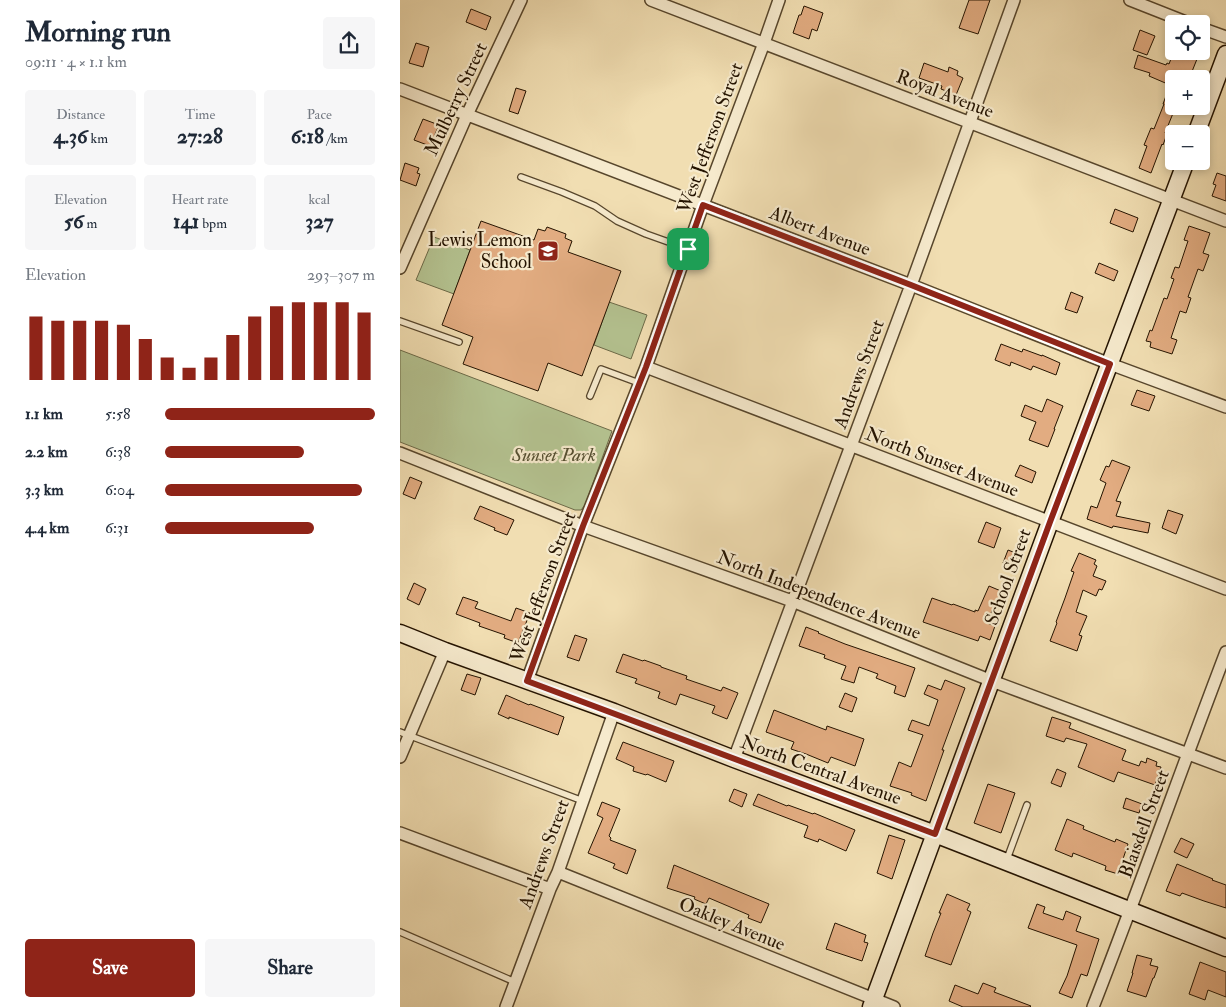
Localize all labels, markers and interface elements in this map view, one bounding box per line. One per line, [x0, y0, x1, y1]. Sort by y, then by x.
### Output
text: Morning run [25, 15, 171, 50]
map controls [1165, 15, 1210, 170]
button: locate [1165, 15, 1210, 60]
button: share [323, 17, 375, 69]
street label: Mulberry Street [419, 39, 493, 159]
text: 09:11 · 4 × 1.1 km [25, 52, 127, 72]
street label: West Jefferson Street [671, 59, 748, 218]
street label: Royal Avenue [893, 64, 997, 124]
button: + [1165, 70, 1210, 115]
text: Distance [56, 106, 105, 123]
text: Time [185, 106, 215, 123]
text: Pace [307, 106, 332, 123]
text: 4.36 [53, 123, 88, 150]
text: 27:28 [177, 123, 223, 150]
text: 6:18 [291, 123, 324, 150]
button: − [1165, 125, 1210, 170]
text: km [88, 130, 108, 147]
text: /km [324, 130, 348, 147]
text: Elevation [54, 191, 107, 208]
text: Heart rate [171, 191, 228, 208]
text: kcal [309, 191, 330, 208]
street label: Albert Avenue [765, 200, 874, 261]
text: 56 [64, 208, 84, 235]
text: 141 [173, 208, 199, 235]
text: 327 [305, 208, 333, 235]
text: m [84, 215, 97, 232]
text: bpm [199, 215, 227, 232]
place label: Lewis Lemon School [428, 228, 532, 274]
pin [667, 228, 709, 270]
icon: arrive [674, 235, 702, 263]
school or university icon: Lewis Lemon School [536, 239, 560, 263]
text: Elevation [25, 265, 86, 285]
text: 293–307 m [307, 265, 375, 285]
street label: Andrews Street [828, 316, 890, 433]
text: 1.1 km [25, 404, 63, 424]
text: 5:58 [105, 404, 131, 424]
street label: North Sunset Avenue [862, 422, 1022, 502]
text: 2.2 km [25, 442, 68, 462]
text: 6:38 [105, 442, 131, 462]
park label: Sunset Park [511, 443, 596, 467]
text: 3.3 km [25, 480, 64, 500]
text: 6:04 [105, 480, 134, 500]
street label: West Jefferson Street [504, 508, 581, 667]
text: 4.4 km [25, 518, 69, 538]
text: 6:31 [105, 518, 129, 538]
street label: School Street [979, 525, 1037, 629]
street label: North Independence Avenue [713, 545, 924, 646]
street label: North Central Avenue [737, 730, 905, 810]
street label: Blaisdell Street [1113, 767, 1175, 881]
street label: Andrews Street [513, 796, 575, 913]
street label: Oakley Avenue [675, 892, 789, 956]
button: Save [25, 939, 195, 997]
button: Share [205, 939, 375, 997]

